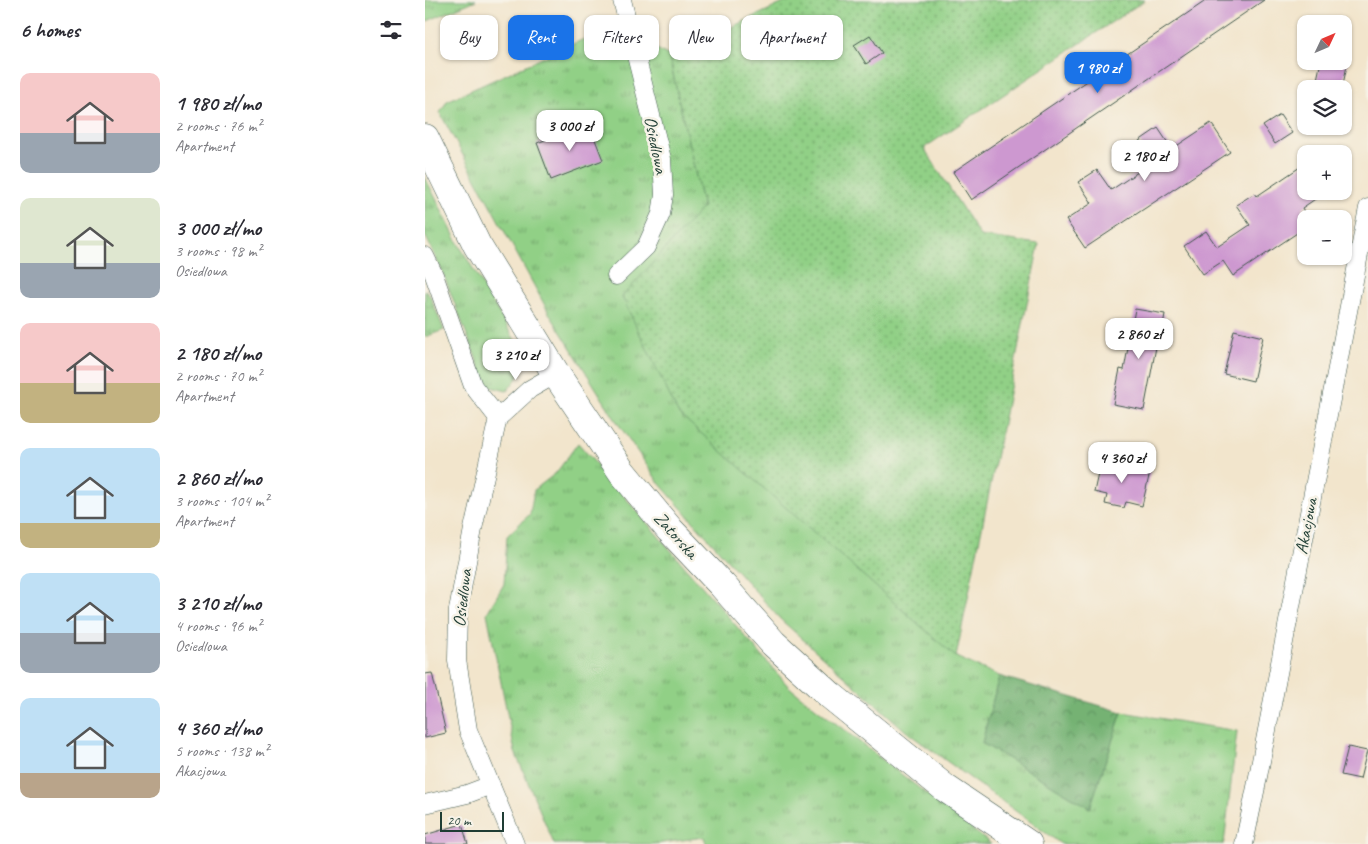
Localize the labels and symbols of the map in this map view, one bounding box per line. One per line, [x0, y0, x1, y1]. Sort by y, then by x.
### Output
north arrow [1297, 15, 1353, 70]
pin: 1 980 zł [1046, 52, 1150, 94]
pin: 3 000 zł [518, 110, 622, 152]
street label: Osiedlowa [640, 114, 673, 177]
pin: 2 180 zł [1093, 140, 1197, 182]
pin: 2 860 zł [1087, 318, 1191, 360]
pin: 3 210 zł [464, 338, 568, 381]
pin: 4 360 zł [1070, 442, 1174, 484]
street label: Akacjowa [1290, 495, 1322, 556]
street label: Zatorska [649, 507, 704, 564]
street label: Osiedlowa [448, 567, 477, 628]
scale bar [440, 809, 504, 832]

